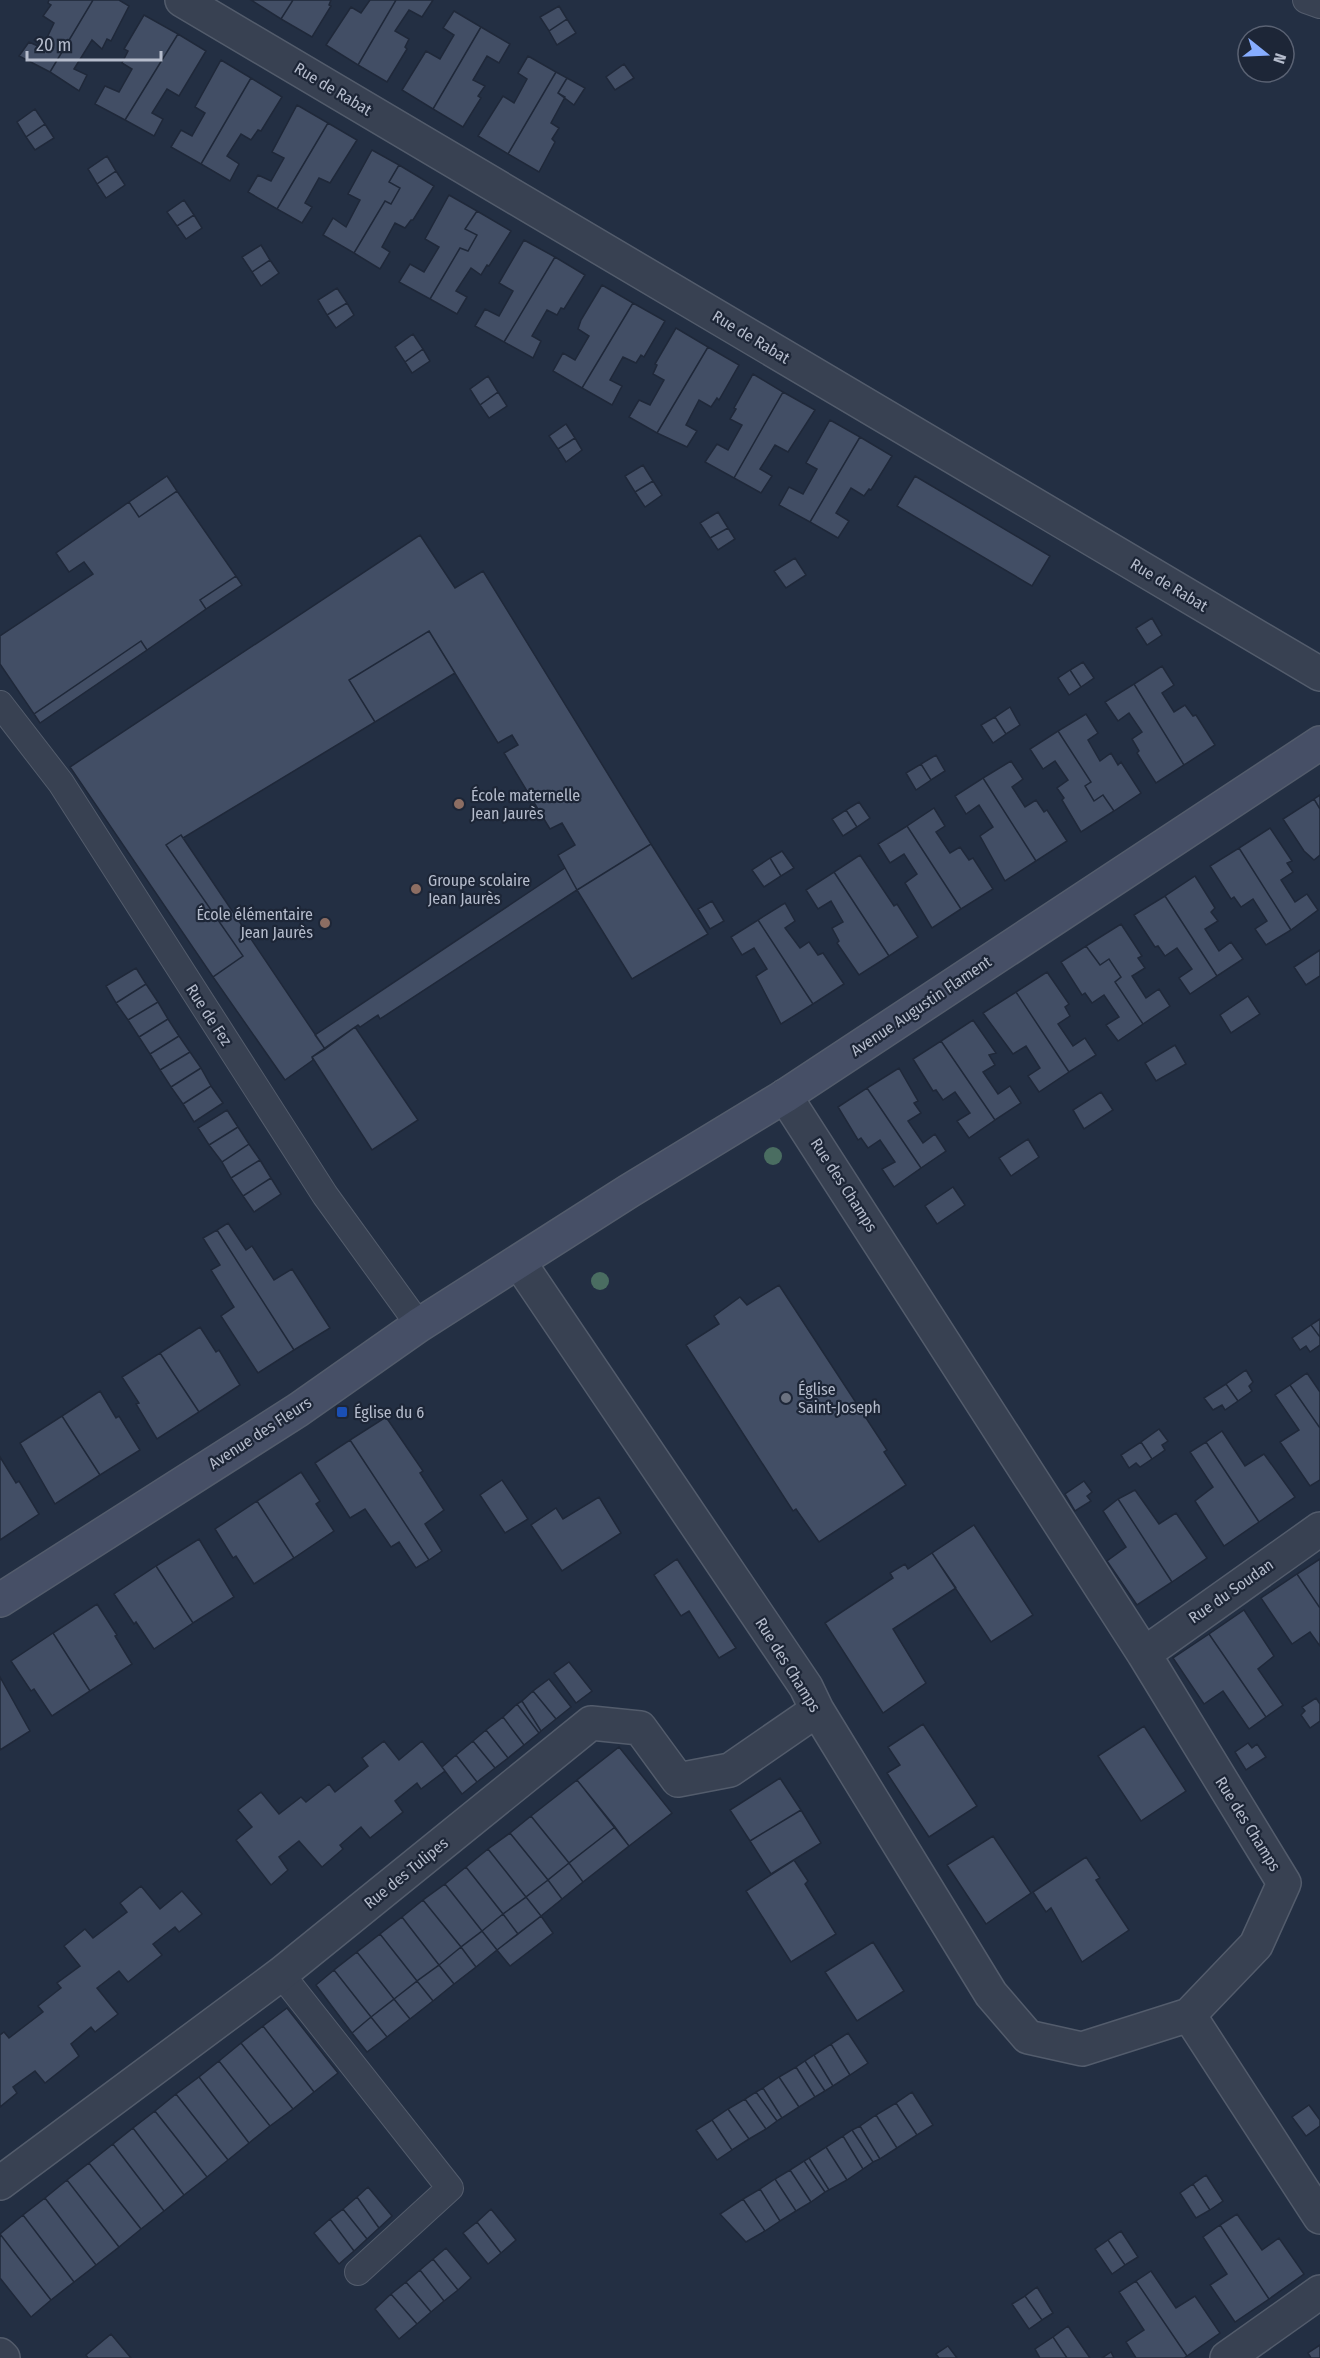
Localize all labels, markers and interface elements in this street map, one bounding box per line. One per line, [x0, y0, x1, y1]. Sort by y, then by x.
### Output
scale bar [27, 24, 160, 62]
north arrow [1236, 24, 1296, 84]
text: 20 m [36, 34, 71, 56]
text: N [1269, 51, 1290, 66]
street label: Rue de Rabat [291, 58, 376, 120]
street label: Rue de Rabat [709, 306, 794, 368]
street label: Rue de Rabat [1127, 554, 1212, 616]
place label: École maternelle Jean Jaurès [471, 786, 580, 823]
marker: École maternelle Jean Jaurès [452, 797, 466, 811]
place label: Groupe scolaire Jean Jaurès [428, 871, 530, 908]
marker: Groupe scolaire Jean Jaurès [409, 882, 423, 896]
place label: École élémentaire Jean Jaurès [196, 905, 313, 942]
marker: École élémentaire Jean Jaurès [318, 916, 332, 930]
street label: Avenue Augustin Flament [847, 951, 995, 1060]
street label: Rue de Fez [182, 981, 236, 1049]
street label: Rue des Champs [807, 1135, 881, 1235]
place label: Église Saint-Joseph [798, 1380, 881, 1417]
marker: Église Saint-Joseph [779, 1391, 793, 1405]
street label: Avenue des Fleurs [205, 1393, 315, 1473]
place label: Église du 6 [354, 1403, 424, 1422]
marker: Église du 6 [335, 1405, 349, 1419]
street label: Rue du Soudan [1185, 1555, 1277, 1627]
street label: Rue des Champs [751, 1614, 825, 1716]
street label: Rue des Champs [1211, 1773, 1285, 1875]
street label: Rue des Tulipes [360, 1833, 452, 1913]

